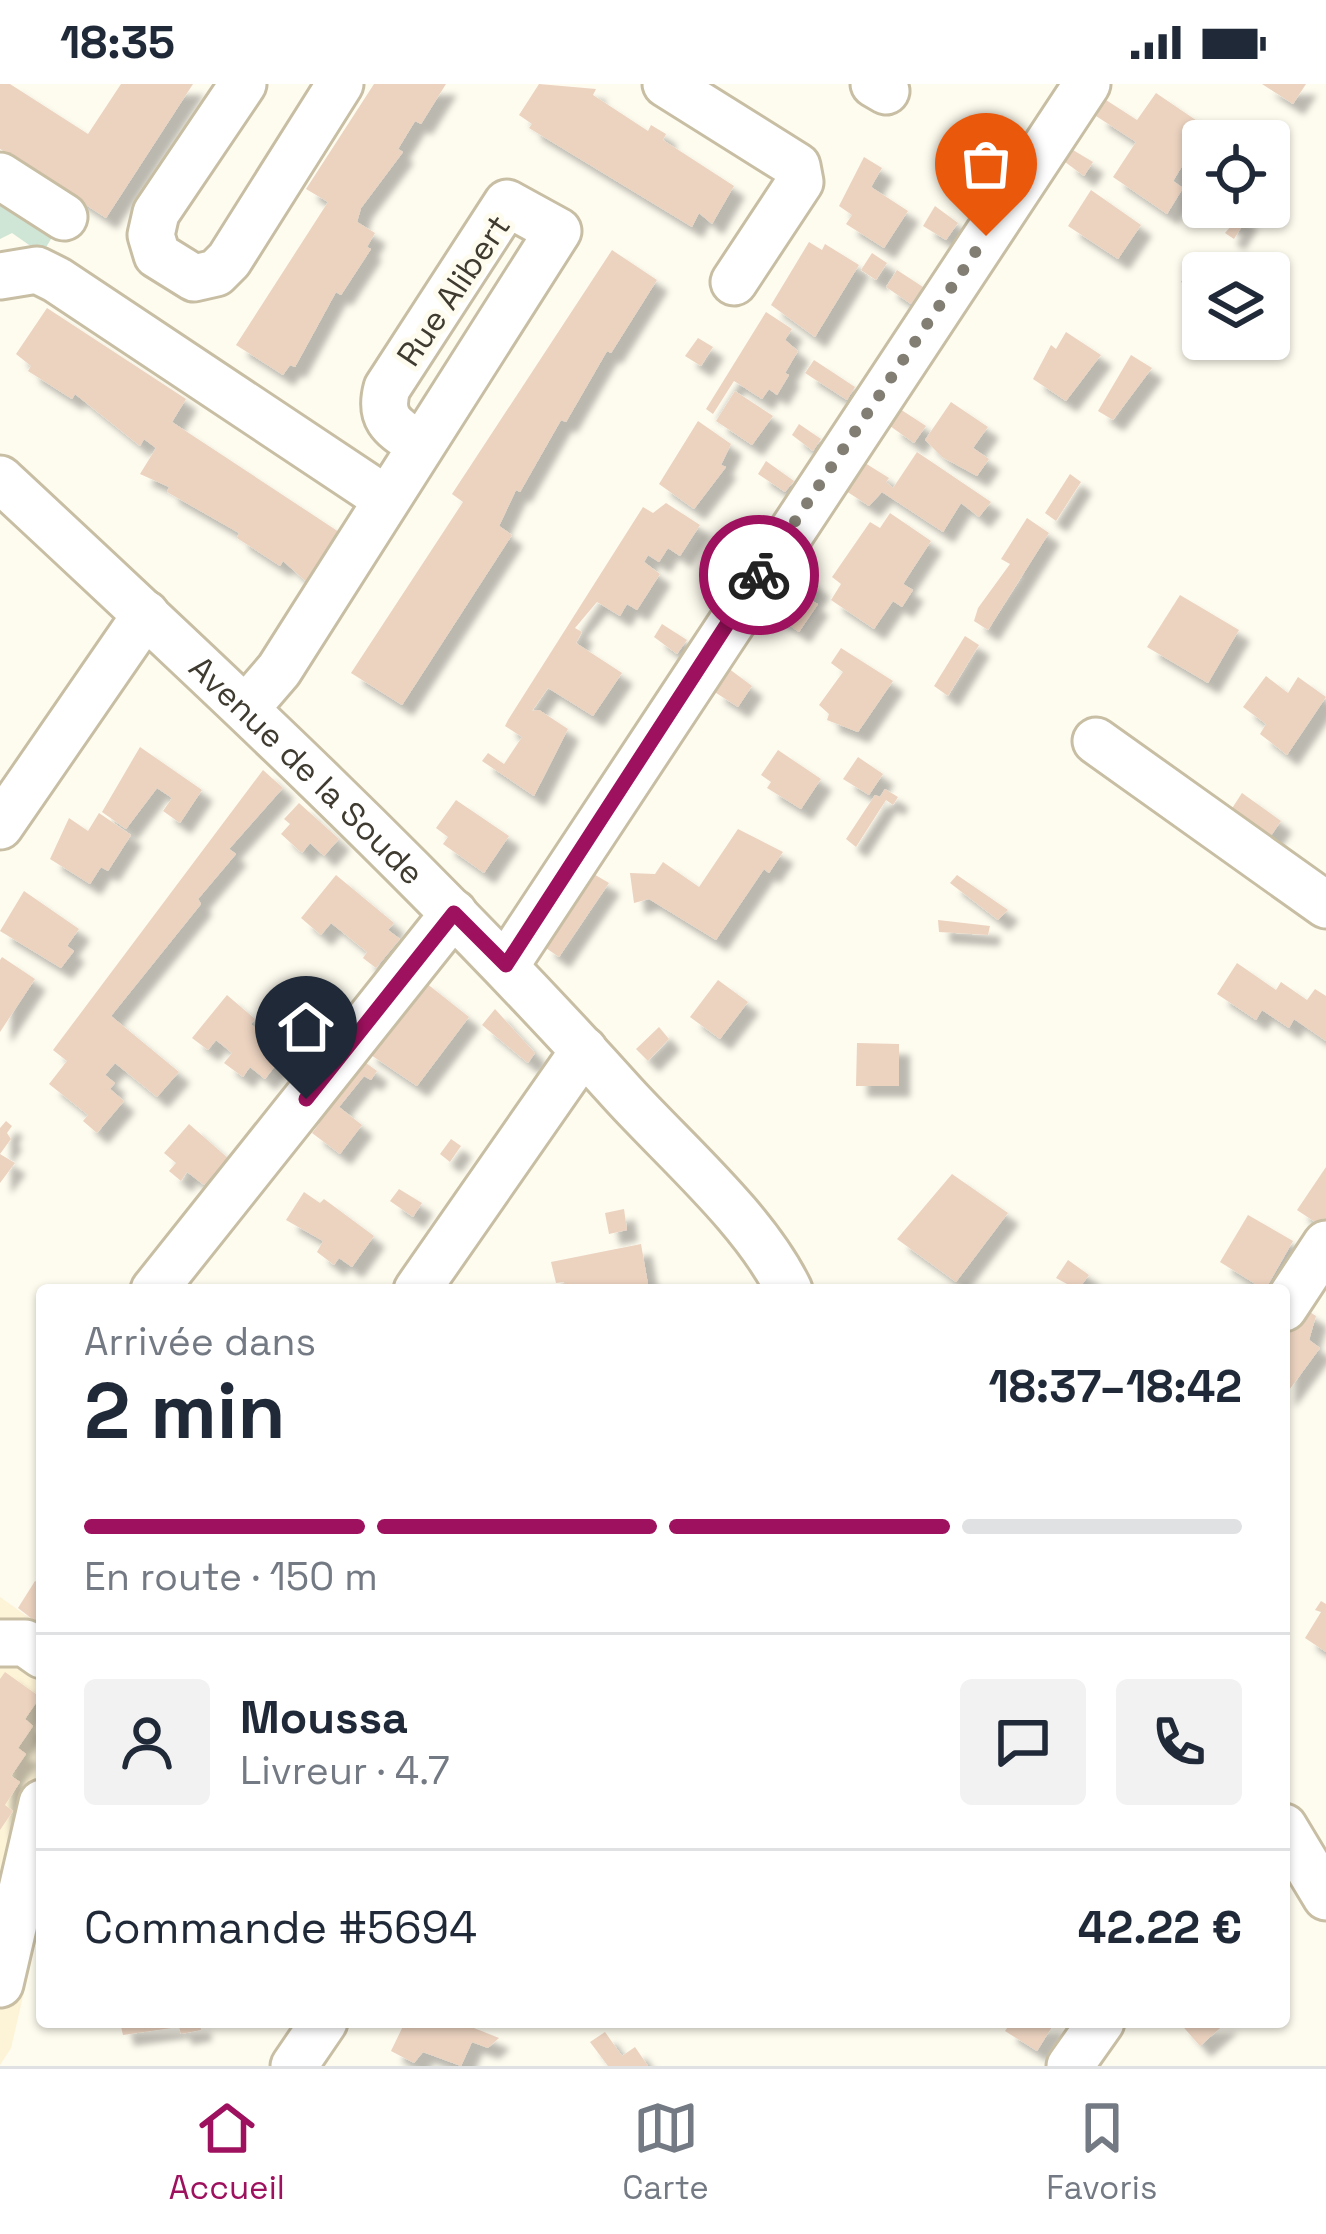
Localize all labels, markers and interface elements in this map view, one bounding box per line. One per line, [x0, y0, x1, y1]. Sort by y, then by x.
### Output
text: 18:35 [60, 14, 175, 71]
pin [935, 113, 1037, 236]
map controls [1182, 120, 1290, 360]
button: locate [1182, 120, 1290, 228]
icon: bag [953, 131, 1019, 197]
street label: Rue Alibert [388, 207, 520, 374]
button: layers [1182, 252, 1290, 360]
courier [699, 515, 819, 635]
icon: bike [726, 542, 792, 608]
street label: Avenue de la Soude [180, 647, 433, 894]
pin [255, 976, 357, 1099]
icon: home [273, 994, 339, 1060]
text: Arrivée dans [84, 1317, 316, 1366]
text: 18:37–18:42 [988, 1358, 1242, 1415]
text: 2 min [84, 1361, 286, 1461]
text: En route · 150 m [84, 1552, 378, 1601]
button: person [84, 1679, 210, 1805]
button: chat [960, 1679, 1086, 1805]
button: phone [1116, 1679, 1242, 1805]
text: Moussa [240, 1689, 408, 1746]
text: Livreur · 4.7 [240, 1746, 450, 1795]
text: Commande #5694 [84, 1899, 477, 1956]
text: 42.22 € [1078, 1899, 1242, 1956]
tab: Accueil [169, 2095, 285, 2209]
tab: Carte [622, 2095, 709, 2209]
tab: Favoris [1046, 2095, 1157, 2209]

